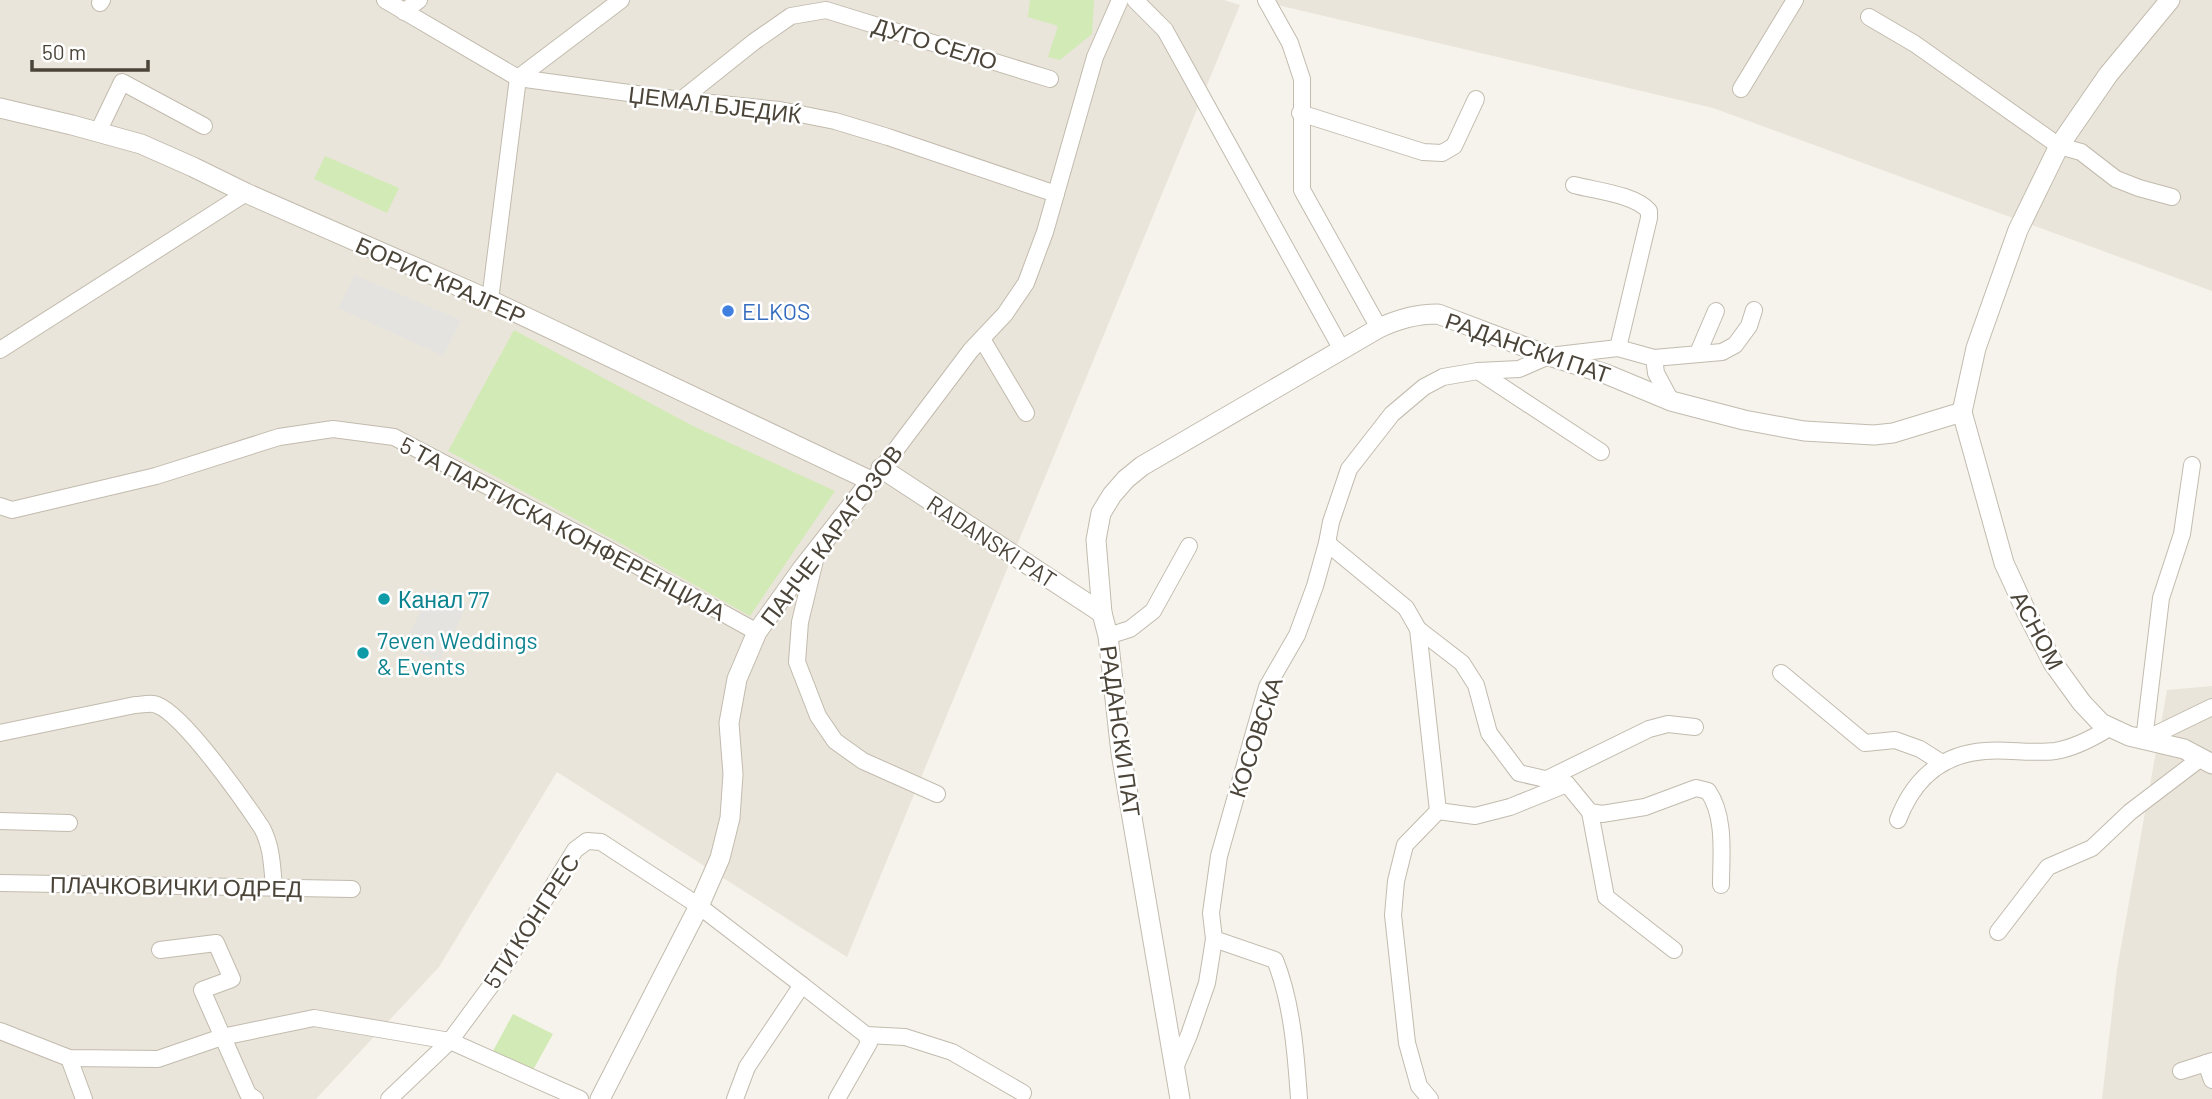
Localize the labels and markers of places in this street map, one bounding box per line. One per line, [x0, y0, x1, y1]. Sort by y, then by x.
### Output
place label: ELKOS [742, 297, 811, 325]
marker: ELKOS [720, 303, 736, 319]
place label: Канал 77 [398, 585, 490, 613]
marker: Канал 77 [376, 591, 392, 607]
place label: 7even Weddings & Events [377, 626, 538, 680]
marker: 7even Weddings & Events [355, 645, 371, 661]

